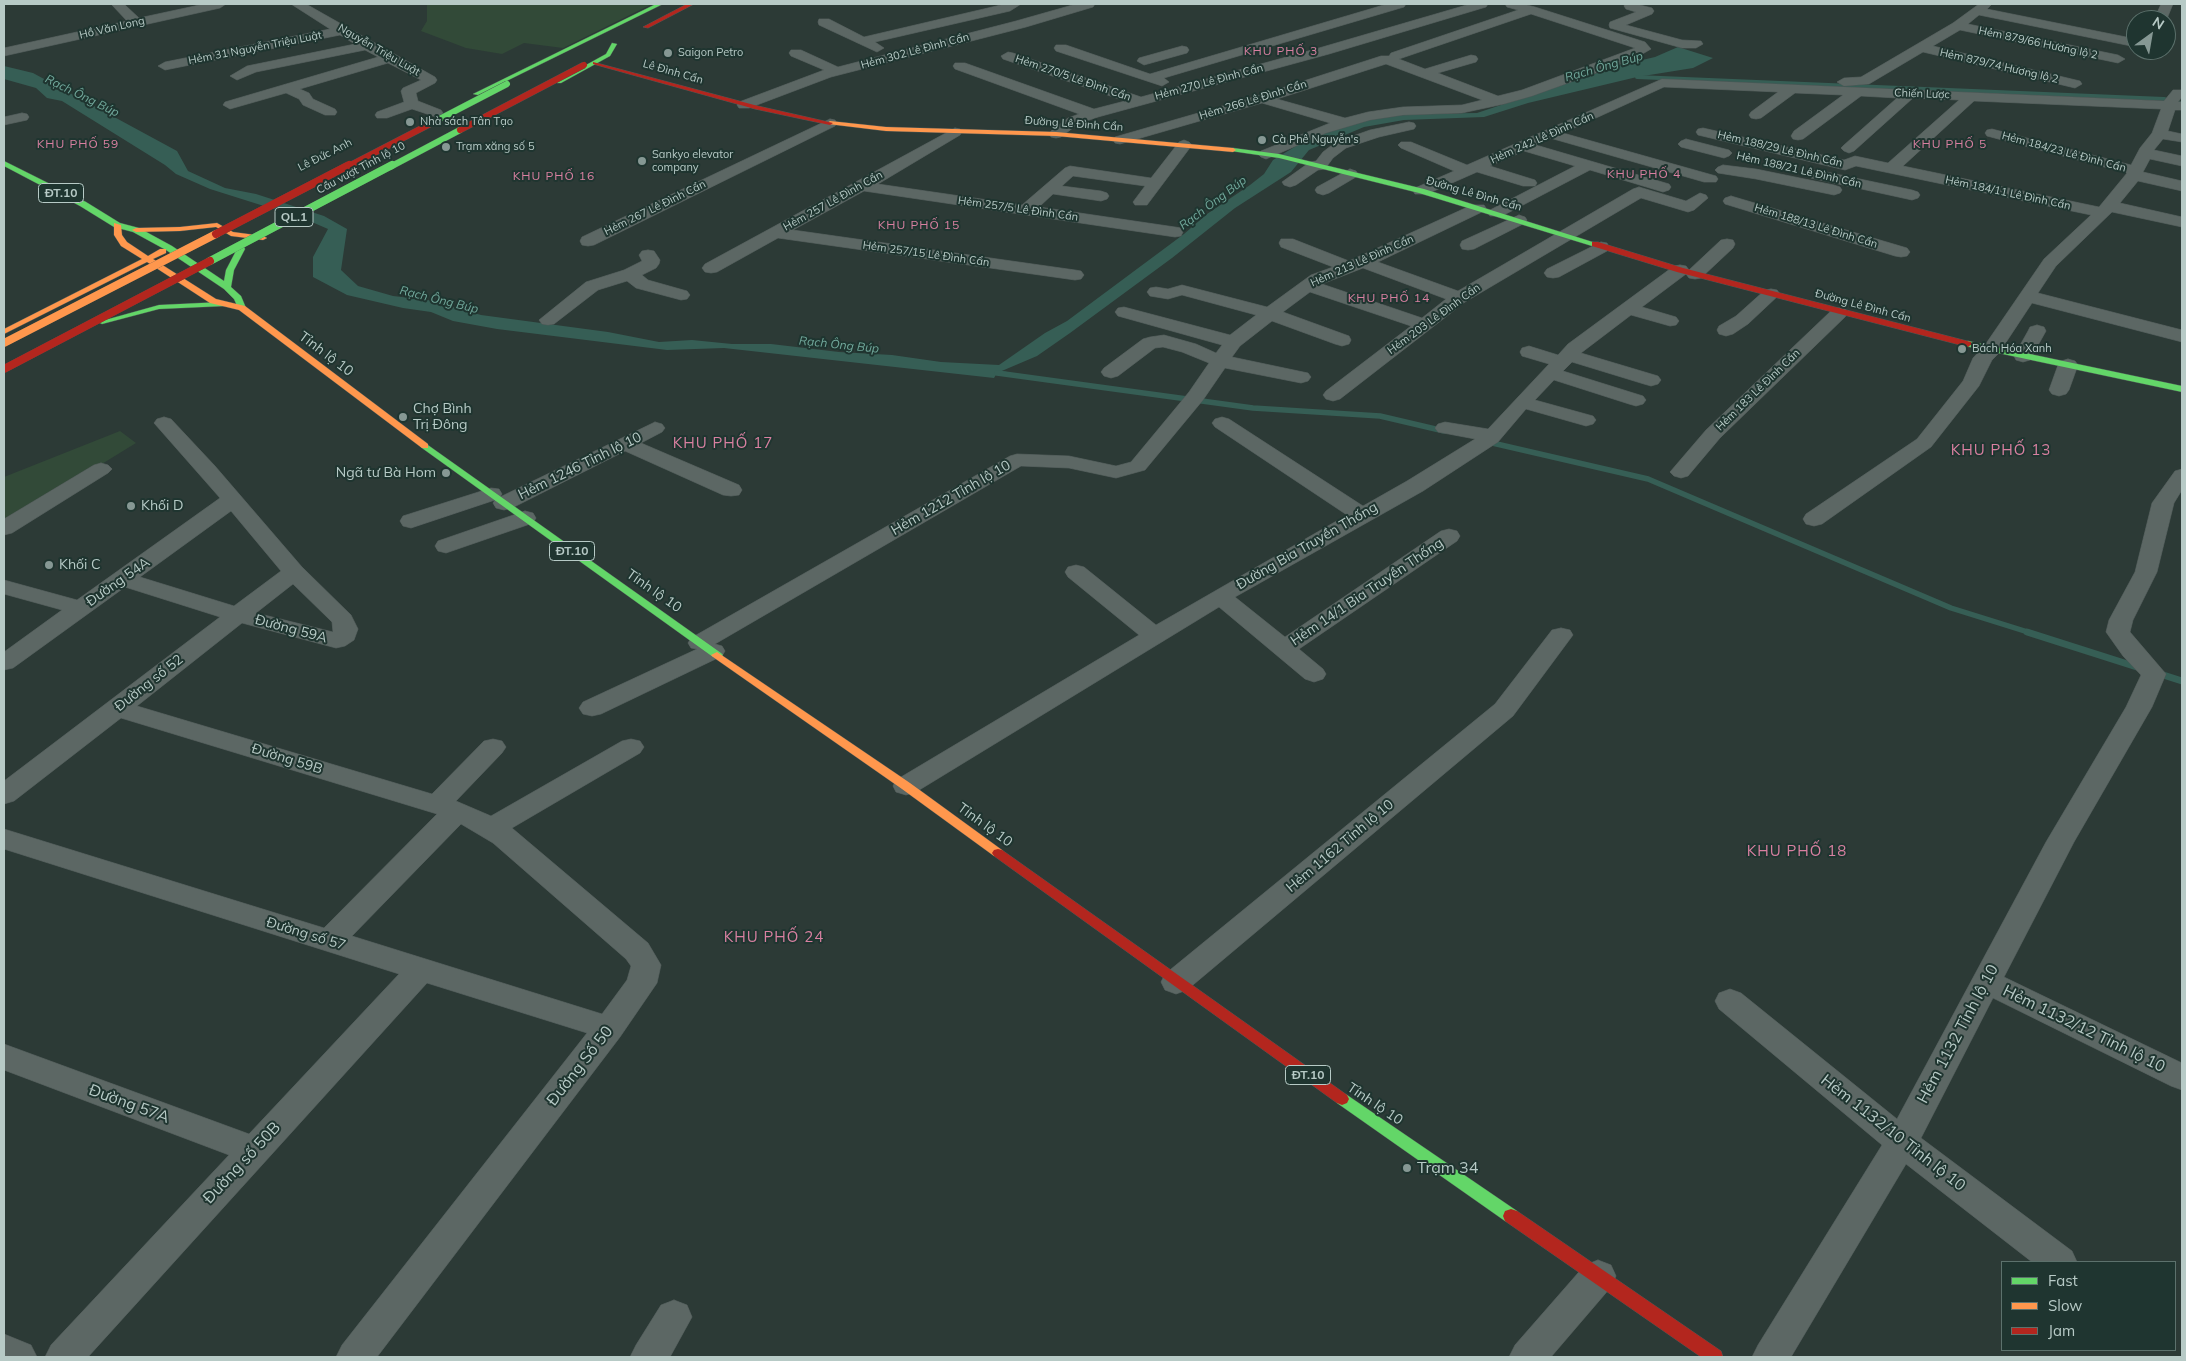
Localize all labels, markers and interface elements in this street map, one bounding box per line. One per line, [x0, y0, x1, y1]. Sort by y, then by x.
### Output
north arrow [2126, 10, 2176, 60]
text: N [2149, 13, 2168, 34]
street label: Hồ Văn Long [78, 14, 146, 42]
street label: Nguyễn Triệu Luật [336, 21, 422, 79]
street label: Hẻm 879/66 Hương lộ 2 [1977, 24, 2099, 62]
street label: Hẻm 31 Nguyễn Triệu Luật [187, 29, 323, 67]
street label: Hẻm 302 Lê Đình Cẩn [859, 30, 971, 72]
district label: KHU PHỐ 3 [1243, 44, 1319, 58]
place label: Saigon Petro [678, 46, 743, 60]
street label: Hẻm 879/74 Hương lộ 2 [1938, 46, 2060, 86]
marker: Saigon Petro [662, 47, 674, 59]
water label: Rạch Ông Búp [1563, 49, 1645, 85]
street label: Hẻm 270/5 Lê Đình Cẩn [1013, 52, 1133, 104]
street label: Lê Đình Cẩn [641, 57, 705, 87]
street label: Hẻm 270 Lê Đình Cẩn [1153, 61, 1265, 103]
water label: Rạch Ông Búp [43, 72, 121, 120]
street label: Hẻm 266 Lê Đình Cẩn [1198, 77, 1308, 123]
street label: Chiến Lược [1894, 86, 1950, 102]
street label: Hẻm 242 Lê Đình Cẩn [1488, 109, 1596, 167]
street label: Đường Lê Đình Cẩn [1024, 114, 1124, 134]
place label: Nhà sách Tân Tạo [420, 115, 513, 129]
marker: Nhà sách Tân Tạo [404, 116, 416, 128]
street label: Hẻm 188/29 Lê Đình Cẩn [1716, 128, 1844, 170]
street label: Hẻm 184/23 Lê Đình Cẩn [2001, 129, 2127, 175]
place label: Cà Phê Nguyễn's [1272, 133, 1359, 147]
marker: Cà Phê Nguyễn's [1256, 134, 1268, 146]
street label: Lê Đức Anh [296, 136, 354, 174]
district label: KHU PHỐ 59 [36, 137, 120, 151]
district label: KHU PHỐ 5 [1912, 137, 1988, 151]
street label: Cầu vượt Tỉnh lộ 10 [314, 139, 408, 197]
place label: Trạm xăng số 5 [456, 140, 535, 154]
marker: Trạm xăng số 5 [440, 141, 452, 153]
place label: Sankyo elevator company [652, 148, 733, 174]
street label: Hẻm 188/21 Lê Đình Cẩn [1735, 149, 1863, 191]
marker: Sankyo elevator company [636, 155, 648, 167]
district label: KHU PHỐ 4 [1606, 167, 1682, 181]
street label: Hẻm 257 Lê Đình Cẩn [781, 168, 885, 234]
district label: KHU PHỐ 16 [512, 169, 596, 183]
water label: Rạch Ông Búp [1176, 173, 1250, 233]
street label: Hẻm 184/11 Lê Đình Cẩn [1944, 173, 2072, 213]
street label: Đường Lê Đình Cẩn [1425, 174, 1523, 214]
street label: Hẻm 267 Lê Đình Cẩn [602, 178, 708, 238]
road number: ĐT.10 [38, 184, 84, 202]
street label: Hẻm 257/5 Lê Đình Cẩn [957, 194, 1079, 224]
street label: Hẻm 188/13 Lê Đình Cẩn [1753, 201, 1879, 251]
road number: QL.1 [275, 208, 313, 226]
district label: KHU PHỐ 15 [877, 218, 961, 232]
street label: Hẻm 213 Lê Đình Cẩn [1308, 232, 1416, 290]
street label: Hẻm 257/15 Lê Đình Cẩn [862, 239, 990, 269]
street label: Hẻm 203 Lê Đình Cẩn [1385, 281, 1483, 357]
water label: Rạch Ông Búp [398, 283, 480, 317]
street label: Đường Lê Đình Cẩn [1814, 287, 1912, 325]
district label: KHU PHỐ 14 [1347, 291, 1431, 305]
street label: Tỉnh lộ 10 [296, 328, 356, 380]
water label: Rạch Ông Búp [798, 334, 880, 356]
place label: Bách Hóa Xanh [1972, 342, 2052, 356]
marker: Bách Hóa Xanh [1956, 343, 1968, 355]
street label: Hẻm 183 Lê Đình Cẩn [1713, 346, 1803, 434]
place label: Chợ Bình Trị Đông [413, 401, 472, 434]
marker: Chợ Bình Trị Đông [397, 411, 409, 423]
street label: Hẻm 1246 Tỉnh lộ 10 [516, 429, 644, 503]
district label: KHU PHỐ 17 [671, 434, 775, 452]
district label: KHU PHỐ 13 [1949, 441, 2053, 459]
street label: Hẻm 1212 Tỉnh lộ 10 [888, 457, 1014, 539]
place label: Ngã tư Bà Hom [336, 465, 436, 481]
marker: Ngã tư Bà Hom [440, 467, 452, 479]
place label: Khối D [141, 498, 184, 514]
street label: Đường Bia Truyền Thống [1233, 499, 1381, 593]
marker: Khối D [125, 500, 137, 512]
street label: Hẻm 14/1 Bia Truyền Thống [1287, 535, 1447, 649]
road number: ĐT.10 [550, 542, 594, 560]
street label: Đường 54A [83, 554, 153, 610]
place label: Khối C [59, 557, 101, 573]
marker: Khối C [43, 559, 55, 571]
street label: Tỉnh lộ 10 [623, 566, 685, 616]
street label: Đường 59A [253, 611, 329, 647]
street label: Đường số 52 [111, 651, 187, 715]
street label: Đường 59B [250, 740, 324, 778]
street label: Hẻm 1162 Tỉnh lộ 10 [1283, 796, 1397, 896]
street label: Tỉnh lộ 10 [954, 800, 1016, 850]
district label: KHU PHỐ 18 [1745, 842, 1849, 860]
street label: Đường số 57 [264, 914, 348, 954]
district label: KHU PHỐ 24 [722, 928, 826, 946]
street label: Hẻm 1132 Tỉnh lộ 10 [1913, 961, 2003, 1107]
street label: Hẻm 1132/12 Tỉnh lộ 10 [2000, 981, 2168, 1077]
street label: Đường Số 50 [543, 1022, 617, 1110]
road number: ĐT.10 [1286, 1066, 1330, 1084]
street label: Hẻm 1132/10 Tỉnh lộ 10 [1817, 1071, 1969, 1195]
street label: Tỉnh lộ 10 [1344, 1079, 1406, 1129]
street label: Đường 57A [86, 1081, 172, 1127]
street label: Đường số 50B [199, 1118, 285, 1208]
place label: Trạm 34 [1417, 1158, 1478, 1178]
marker: Trạm 34 [1401, 1162, 1413, 1174]
legend [2001, 1261, 2176, 1351]
text: Fast [2048, 1271, 2078, 1290]
text: Slow [2048, 1296, 2082, 1315]
text: Jam [2048, 1321, 2075, 1340]

